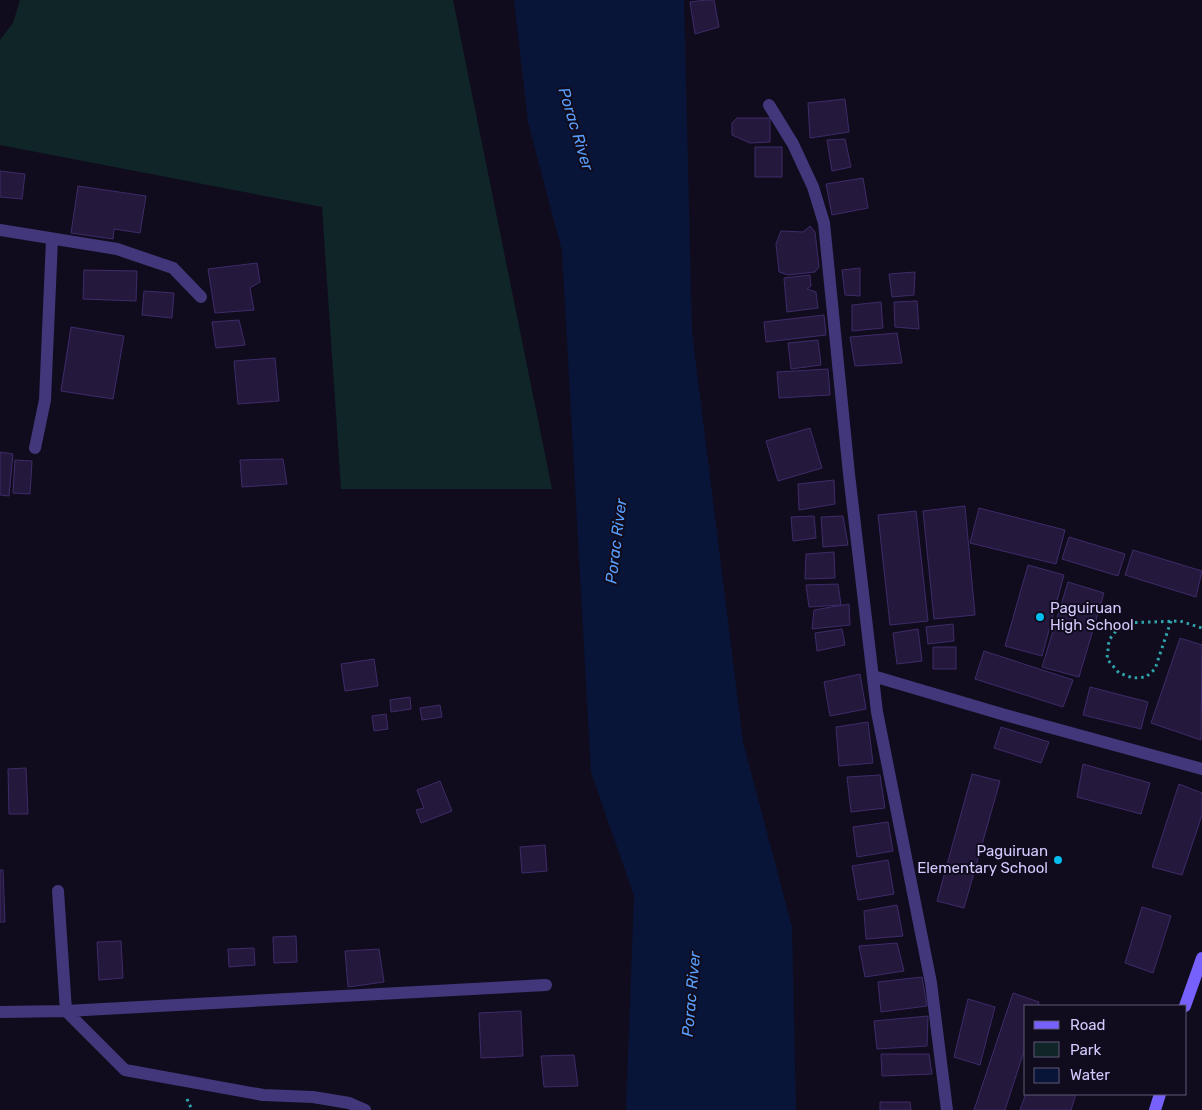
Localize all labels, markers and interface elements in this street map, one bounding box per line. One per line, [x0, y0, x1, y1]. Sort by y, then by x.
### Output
water label: Porac River [554, 85, 598, 174]
water label: Porac River [601, 496, 631, 585]
place label: Paguiruan High School [1050, 599, 1134, 634]
marker: Paguiruan High School [1034, 611, 1046, 623]
place label: Paguiruan Elementary School [917, 842, 1048, 877]
marker: Paguiruan Elementary School [1052, 854, 1064, 866]
water label: Porac River [678, 950, 704, 1038]
legend [1024, 1005, 1187, 1095]
text: Road [1070, 1016, 1106, 1034]
text: Park [1070, 1041, 1101, 1059]
text: Water [1070, 1066, 1110, 1084]

